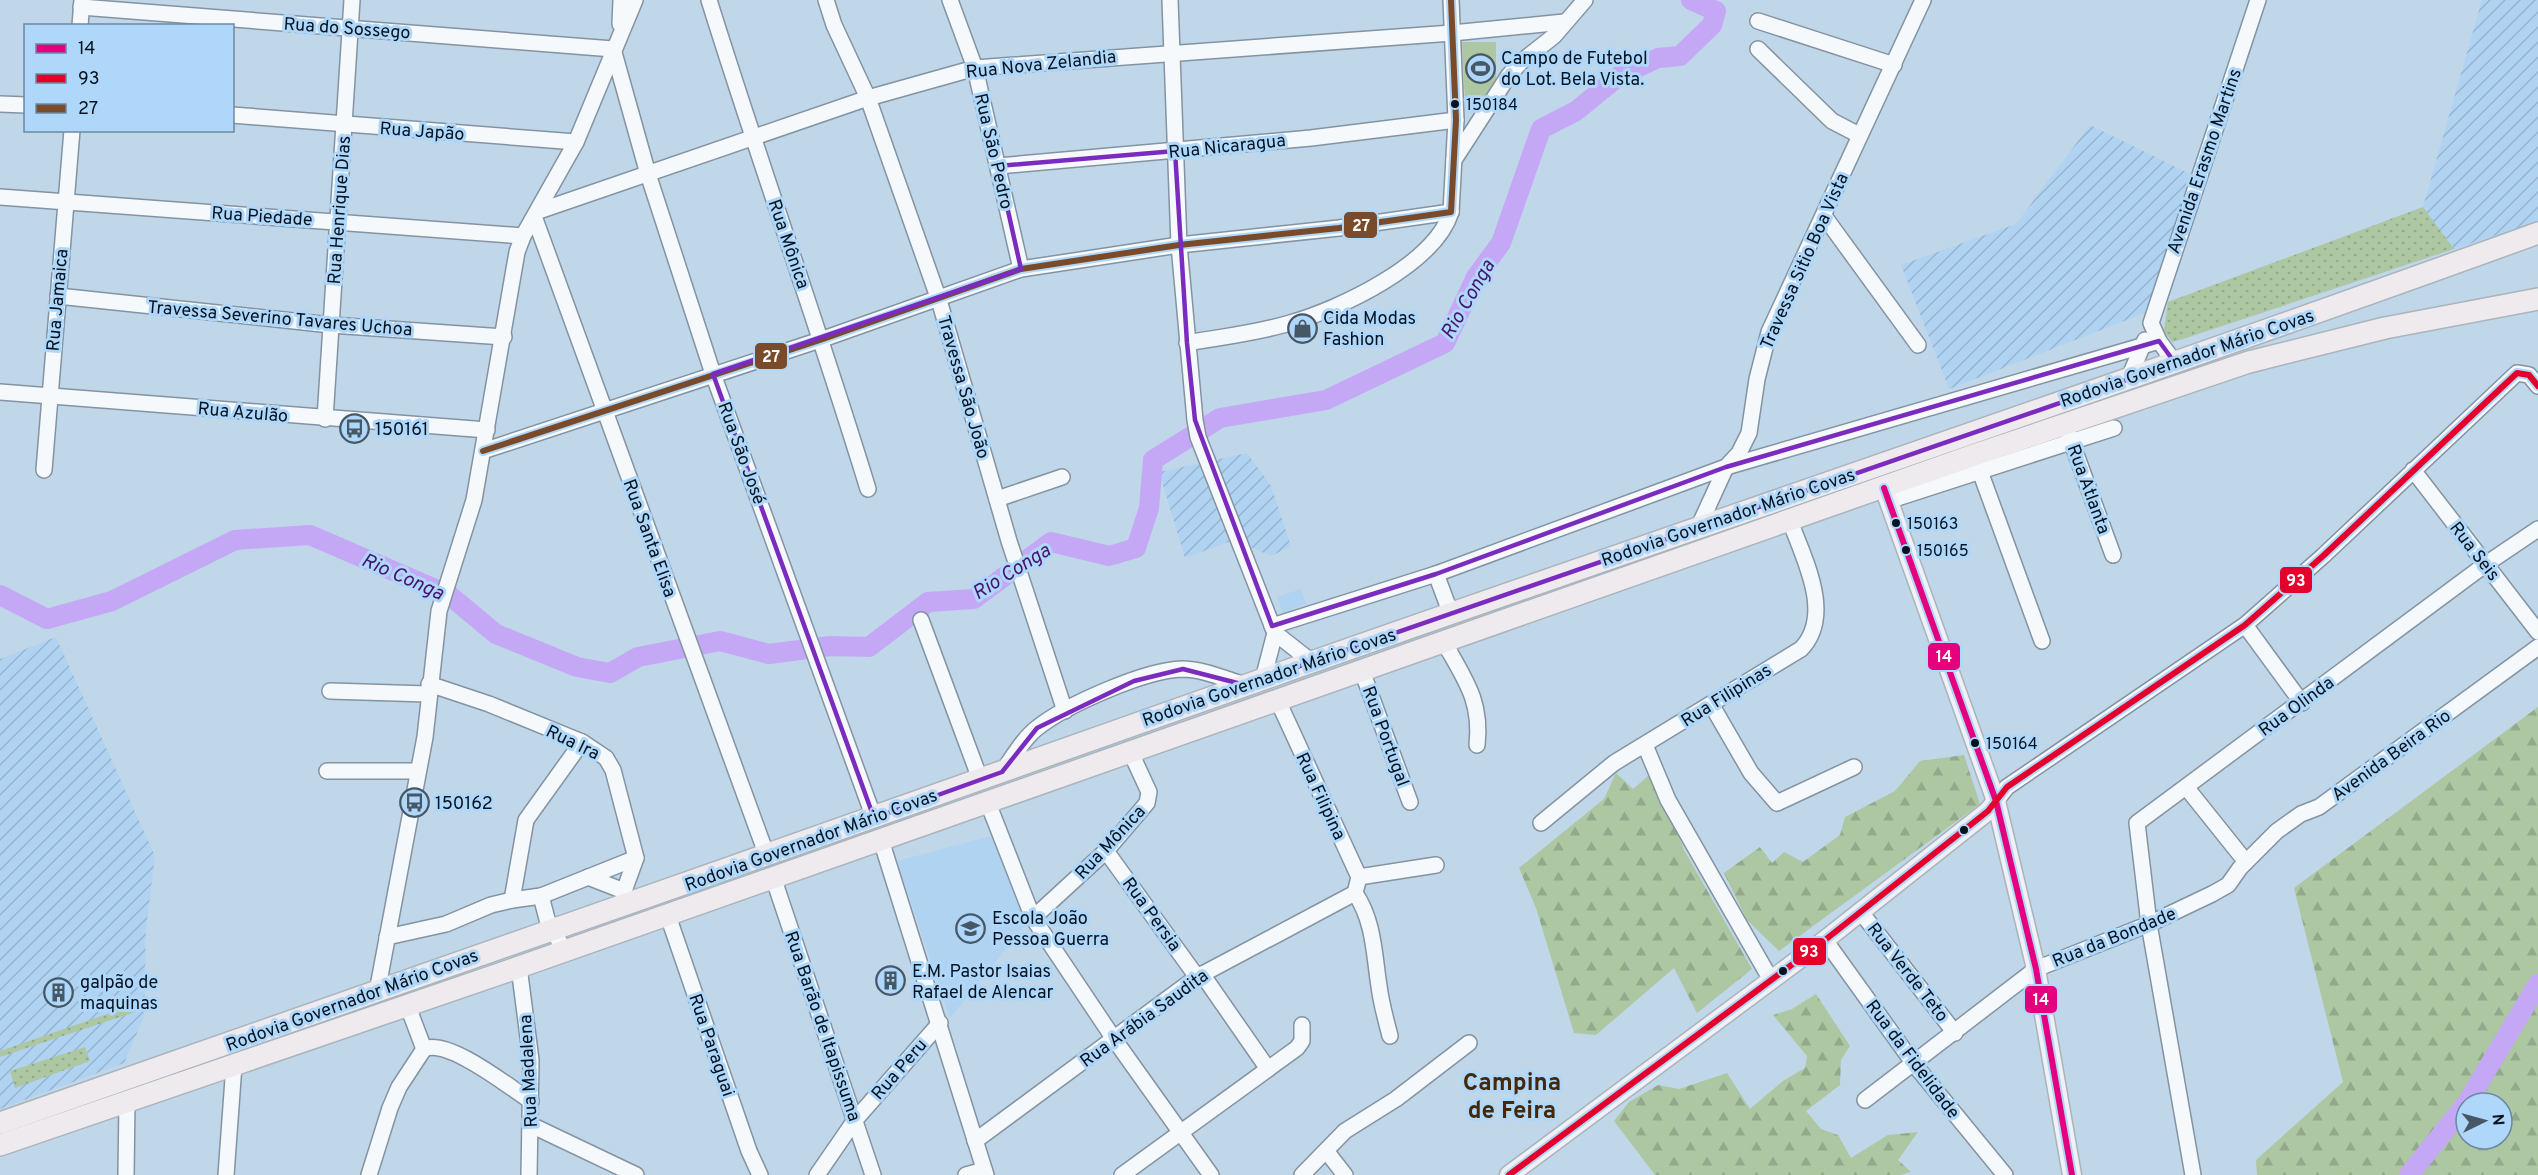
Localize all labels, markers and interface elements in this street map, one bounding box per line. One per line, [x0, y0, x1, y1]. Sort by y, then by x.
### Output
street label: Rua do Sossego [283, 14, 411, 45]
legend [24, 24, 234, 132]
text: 14 [78, 38, 96, 61]
street label: Rua Nova Zelandia [965, 46, 1117, 85]
place label: Campo de Futebol do Lot. Bela Vista. [1501, 48, 1648, 92]
sports icon: Campo de Futebol do Lot. Bela Vista. [1464, 52, 1496, 84]
street label: Avenida Erasmo Martins [2163, 66, 2248, 257]
text: 93 [78, 68, 100, 91]
street label: Rua São Pedro [968, 91, 1017, 212]
place label: 150184 [1466, 96, 1518, 116]
text: 27 [78, 98, 98, 121]
marker: 150184 [1449, 98, 1461, 110]
street label: Rua Japão [379, 118, 465, 147]
street label: Rua Nicaragua [1167, 130, 1287, 165]
street label: Rua Henrique Dias [324, 135, 357, 285]
street label: Travessa Sitio Boa Vista [1756, 170, 1855, 353]
street label: Rua Mônica [762, 197, 814, 292]
street label: Rua Piedade [211, 202, 313, 232]
line badge: 27 [1343, 211, 1378, 239]
text: 27 [1352, 217, 1370, 237]
street label: Rua Jamaica [43, 248, 74, 352]
water label: Rio Conga [1436, 255, 1502, 344]
street label: Travessa Severino Tavares Uchoa [146, 296, 413, 343]
street label: Rodovia Governador Mário Covas [2057, 305, 2317, 414]
place label: Cida Modas Fashion [1323, 308, 1416, 352]
shop icon: Cida Modas Fashion [1286, 312, 1318, 344]
street label: Travessa São João [931, 313, 994, 462]
line badge: 27 [754, 342, 788, 370]
text: 27 [762, 348, 780, 368]
street label: Rua Azulão [197, 398, 289, 429]
street label: Rua São José [711, 399, 770, 508]
bus stop icon: 150161 [338, 413, 370, 445]
place label: 150161 [375, 419, 429, 442]
street label: Rua Atlanta [2061, 442, 2114, 537]
street label: Rodovia Governador Mário Covas [1598, 464, 1858, 573]
street label: Rua Santa Elisa [617, 476, 681, 601]
place label: 150163 [1907, 515, 1958, 535]
marker: 150163 [1890, 517, 1902, 529]
street label: Rua Seis [2444, 518, 2504, 586]
water label: Rio Conga [968, 538, 1057, 607]
place label: 150165 [1917, 542, 1969, 562]
marker: 150165 [1900, 544, 1912, 556]
water label: Rio Conga [357, 548, 448, 608]
line badge: 93 [2279, 566, 2313, 594]
text: 93 [2286, 572, 2306, 592]
street label: Rodovia Governador Mário Covas [1139, 624, 1399, 733]
line badge: 14 [1927, 642, 1961, 671]
text: 14 [1936, 648, 1952, 668]
street label: Rua Filipinas [1677, 659, 1776, 733]
street label: Rua Olinda [2254, 672, 2339, 742]
street label: Rua Portugal [1356, 683, 1413, 790]
street label: Avenida Beira Rio [2328, 705, 2456, 807]
street label: Rua Ira [542, 721, 603, 766]
place label: 150164 [1986, 735, 2038, 755]
marker: 150164 [1969, 737, 1981, 749]
street label: Rua Filipina [1289, 749, 1350, 844]
street label: Rodovia Governador Mário Covas [682, 785, 941, 898]
bus stop icon: 150162 [398, 787, 430, 819]
place label: 150162 [435, 793, 493, 816]
street label: Rua Mônica [1071, 801, 1151, 885]
unlabelled marker [1958, 824, 1970, 836]
street label: Rua Persia [1116, 873, 1185, 957]
street label: Rua da Bondade [2049, 903, 2180, 974]
place label: Escola João Pessoa Guerra [992, 908, 1109, 952]
school or university icon: Escola João Pessoa Guerra [955, 912, 987, 944]
street label: Rua Verde Teto [1861, 919, 1953, 1027]
street label: Rua Barão de Itapissuma [778, 928, 865, 1125]
line badge: 93 [1792, 937, 1827, 966]
text: 93 [1799, 943, 1819, 963]
street label: Rodovia Governador Mário Covas [223, 945, 482, 1058]
place label: E.M. Pastor Isaias Rafael de Alencar [912, 961, 1054, 1005]
building icon: E.M. Pastor Isaias Rafael de Alencar [875, 965, 907, 997]
street label: Rua Arábia Saudita [1076, 965, 1214, 1074]
unlabelled marker [1777, 965, 1789, 977]
place label: galpão de maquinas [80, 972, 158, 1016]
building icon: galpão de maquinas [43, 976, 75, 1008]
line badge: 14 [2024, 985, 2058, 1014]
street label: Rua Paraguai [682, 991, 739, 1100]
text: 14 [2033, 991, 2049, 1011]
street label: Rua da Fidelidade [1860, 996, 1964, 1124]
street label: Rua Madalena [515, 1014, 544, 1128]
street label: Rua Peru [867, 1035, 933, 1105]
district label: Campina de Feira [1463, 1069, 1561, 1127]
north arrow [2454, 1091, 2514, 1151]
text: N [2486, 1113, 2507, 1126]

